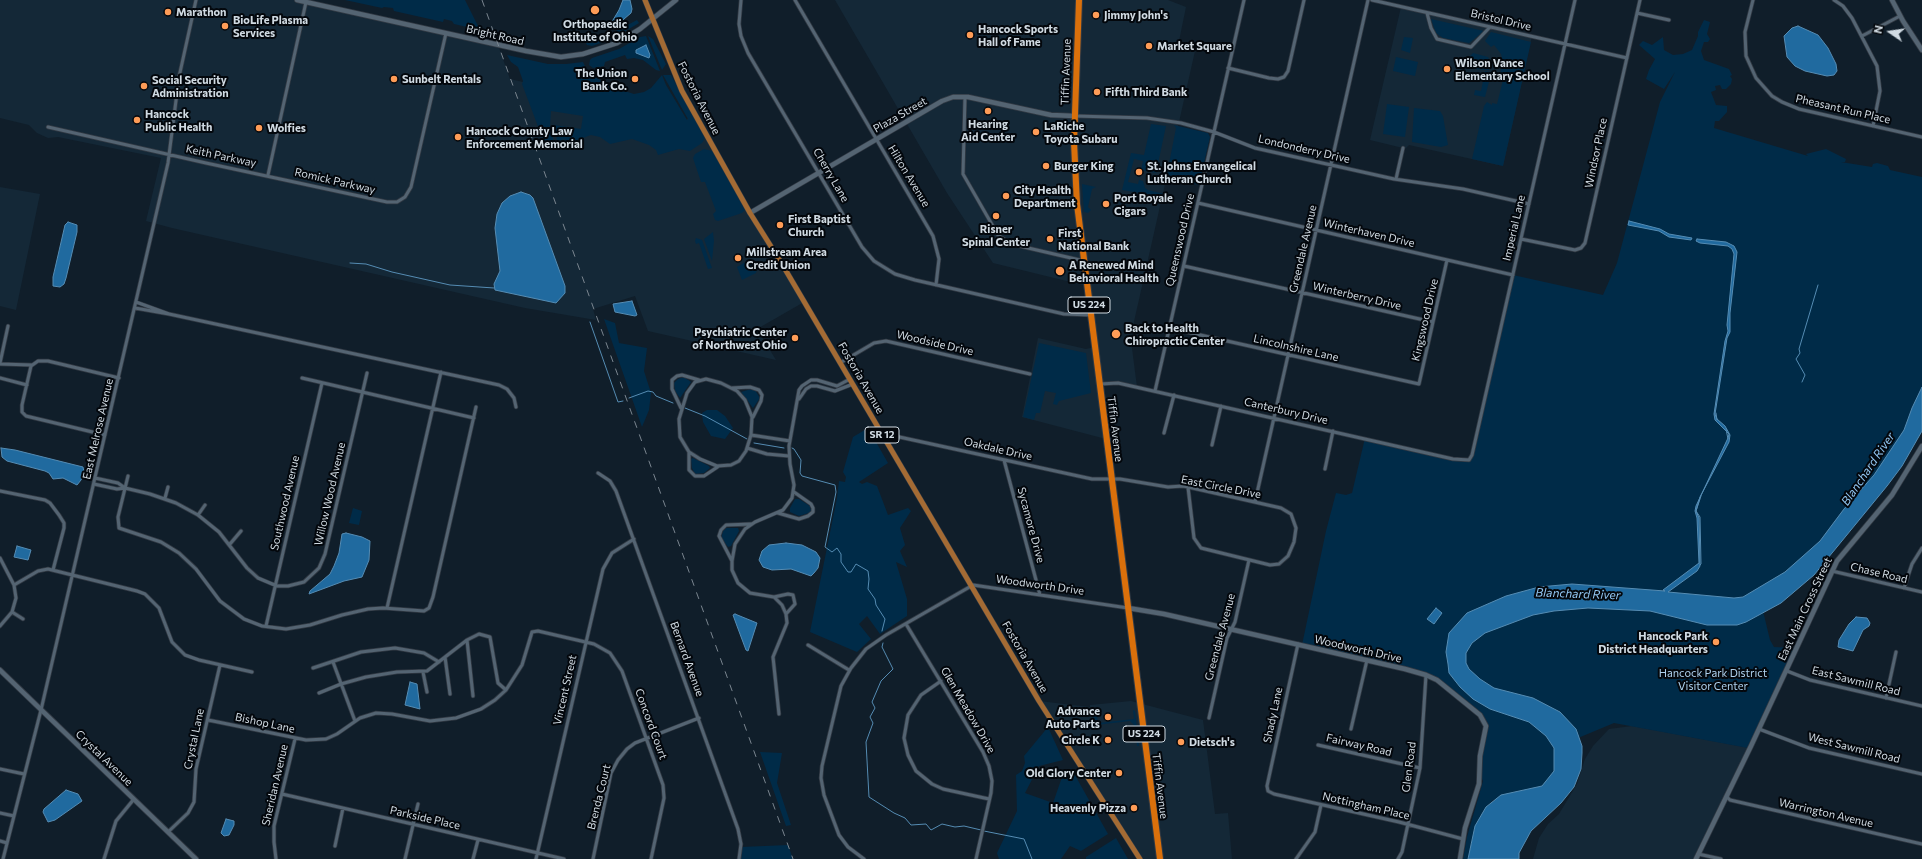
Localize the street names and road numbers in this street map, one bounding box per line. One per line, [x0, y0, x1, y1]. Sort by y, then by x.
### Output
street label: Bristol Drive [1469, 7, 1533, 33]
street label: Bright Road [465, 22, 525, 48]
street label: Tiffin Avenue [1058, 39, 1074, 105]
street label: Fostoria Avenue [675, 59, 723, 137]
street label: Pheasant Run Place [1794, 92, 1892, 126]
street label: Plaza Street [871, 94, 929, 136]
street label: Windsor Place [1582, 117, 1610, 189]
street label: Londonderry Drive [1257, 132, 1351, 166]
street label: Keith Parkway [185, 142, 257, 170]
street label: Hilton Avenue [885, 143, 933, 209]
street label: Cherry Lane [810, 146, 852, 204]
street label: Romick Parkway [293, 165, 377, 197]
street label: Queenswood Drive [1163, 192, 1197, 288]
street label: Imperial Lane [1500, 194, 1528, 262]
street label: Greendale Avenue [1286, 204, 1320, 294]
street label: Winterhaven Drive [1322, 216, 1416, 250]
street label: Kingswood Drive [1409, 278, 1441, 362]
street label: Winterberry Drive [1311, 279, 1403, 313]
road number: US 224 [1068, 297, 1110, 313]
street label: Woodside Drive [895, 328, 975, 358]
street label: Lincolnshire Lane [1252, 332, 1340, 364]
street label: Fostoria Avenue [835, 340, 887, 416]
street label: East Melrose Avenue [80, 377, 116, 481]
street label: Tiffin Avenue [1104, 395, 1126, 463]
street label: Canterbury Drive [1243, 395, 1329, 427]
road number: SR 12 [865, 427, 899, 443]
street label: Oakdale Drive [962, 435, 1034, 463]
street label: Willow Wood Avenue [312, 441, 348, 547]
street label: Southwood Avenue [268, 454, 302, 552]
street label: East Circle Drive [1180, 473, 1262, 501]
street label: Sycamore Drive [1015, 486, 1047, 564]
street label: East Main Cross Street [1775, 555, 1835, 663]
street label: Chase Road [1849, 560, 1909, 586]
street label: Woodworth Drive [995, 572, 1085, 598]
street label: Greendale Avenue [1202, 592, 1238, 682]
street label: Fostoria Avenue [999, 619, 1051, 695]
street label: Bernard Avenue [667, 620, 707, 698]
street label: Woodworth Drive [1313, 633, 1403, 665]
street label: Vincent Street [550, 653, 580, 727]
street label: East Sawmill Road [1810, 664, 1902, 698]
street label: Glen Meadow Drive [938, 665, 998, 755]
street label: Shady Lane [1261, 686, 1285, 744]
street label: Concord Court [632, 687, 670, 761]
street label: Crystal Lane [181, 707, 207, 771]
street label: Bishop Lane [234, 710, 296, 736]
road number: US 224 [1123, 726, 1165, 742]
street label: Crystal Avenue [73, 727, 135, 789]
street label: West Sawmill Road [1807, 730, 1901, 766]
street label: Fairway Road [1325, 731, 1393, 759]
street label: Glen Road [1399, 741, 1419, 793]
street label: Sheridan Avenue [259, 743, 291, 827]
street label: Tiffin Avenue [1149, 752, 1171, 820]
street label: Brenda Court [585, 763, 613, 831]
street label: Nottingham Place [1321, 790, 1411, 822]
street label: Warrington Avenue [1778, 796, 1874, 830]
street label: Parkside Place [389, 803, 461, 833]

